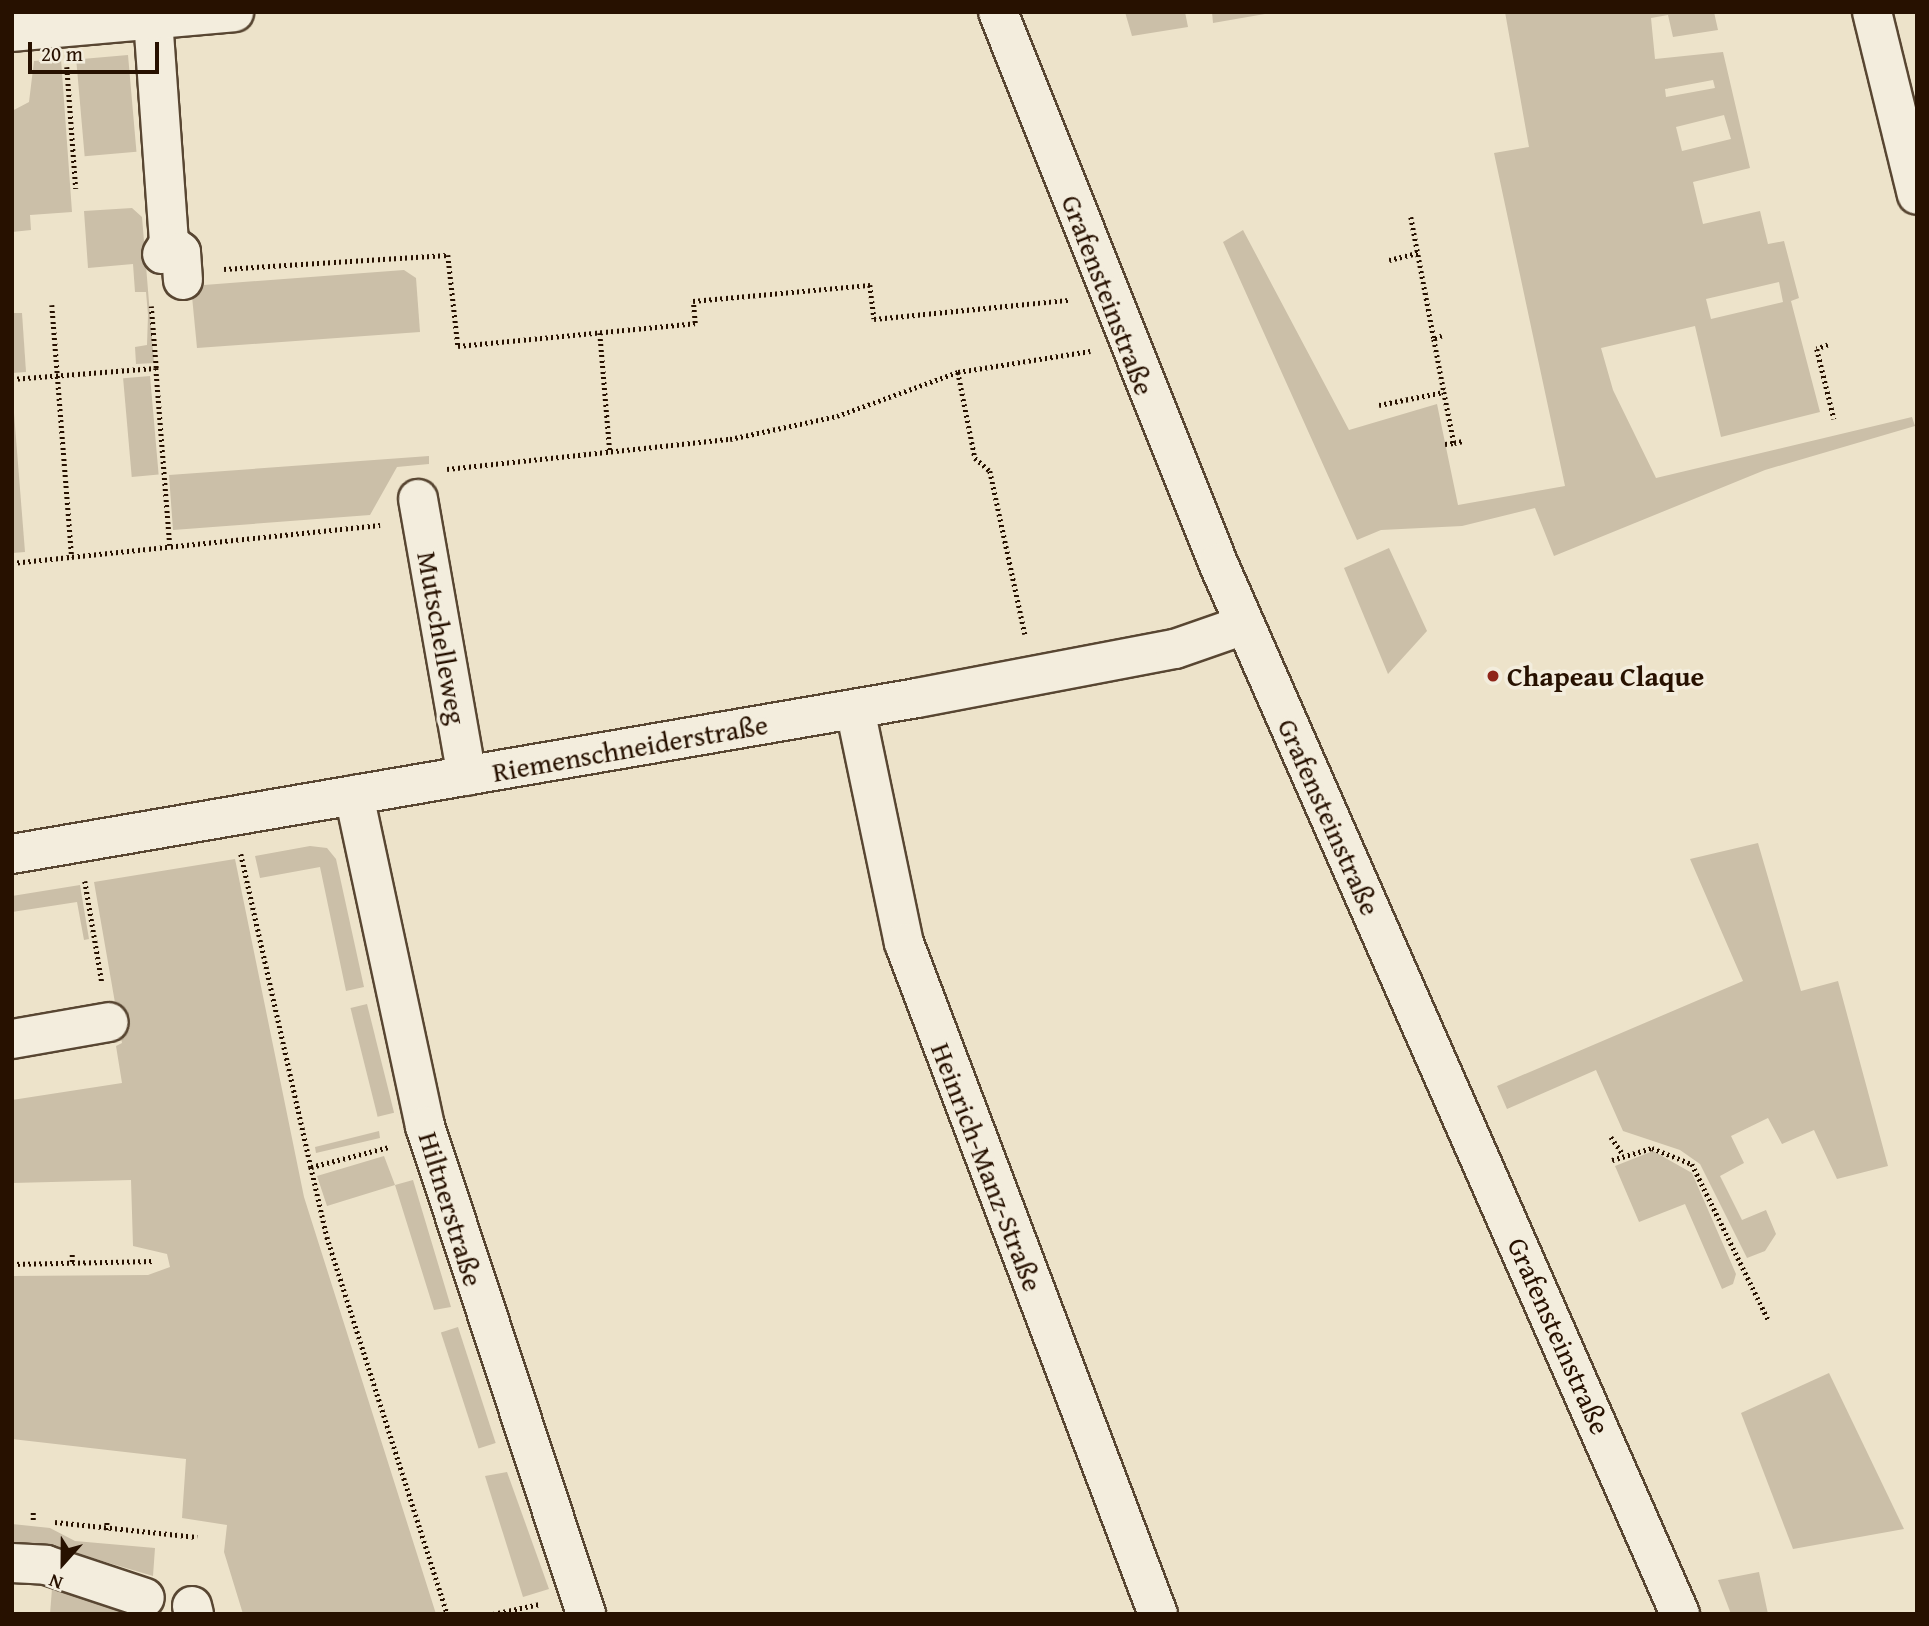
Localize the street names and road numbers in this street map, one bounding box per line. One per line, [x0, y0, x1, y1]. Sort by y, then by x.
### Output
street label: Grafensteinstraße [1054, 190, 1162, 400]
street label: Mutschelleweg [410, 549, 474, 727]
street label: Riemenschneiderstraße [490, 707, 770, 789]
street label: Grafensteinstraße [1271, 714, 1387, 920]
street label: Heinrich-Manz-Straße [924, 1038, 1050, 1296]
street label: Hiltnerstraße [412, 1128, 490, 1290]
street label: Grafensteinstraße [1501, 1233, 1617, 1439]

